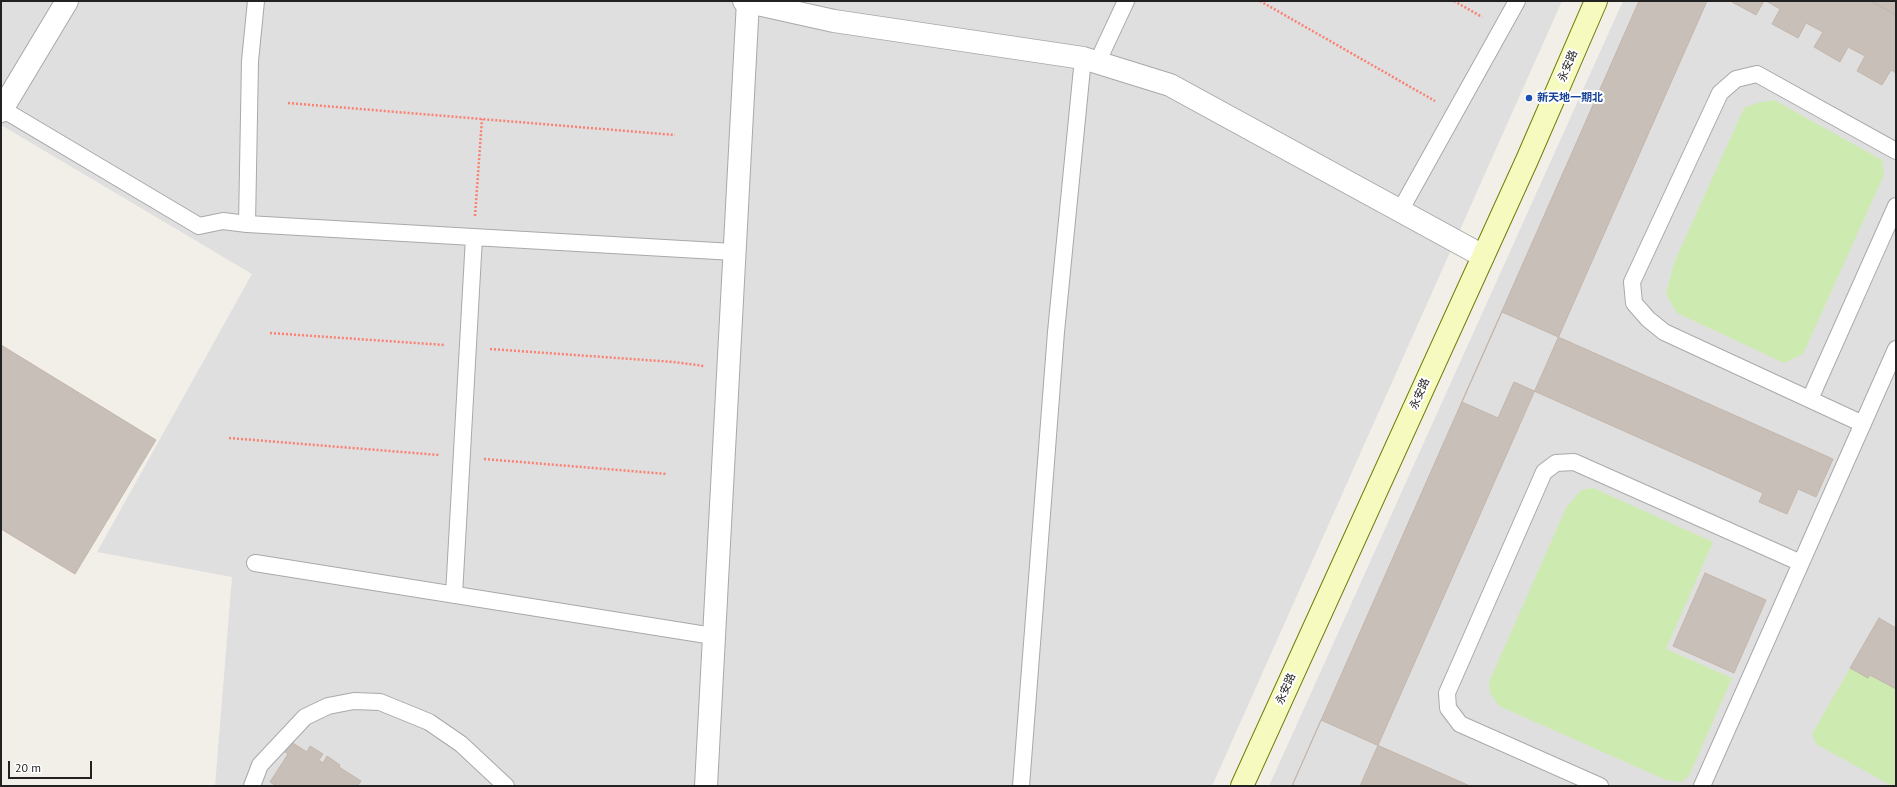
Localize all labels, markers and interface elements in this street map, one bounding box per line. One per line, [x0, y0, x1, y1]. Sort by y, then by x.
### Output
street label: 永安路 [1555, 48, 1581, 84]
place label: 新天地一期北 [1537, 91, 1603, 105]
marker: 新天地一期北 [1524, 93, 1534, 103]
street label: 永安路 [1407, 376, 1433, 412]
street label: 永安路 [1273, 671, 1299, 707]
scale bar [10, 753, 94, 779]
text: 20 m [15, 760, 41, 775]

